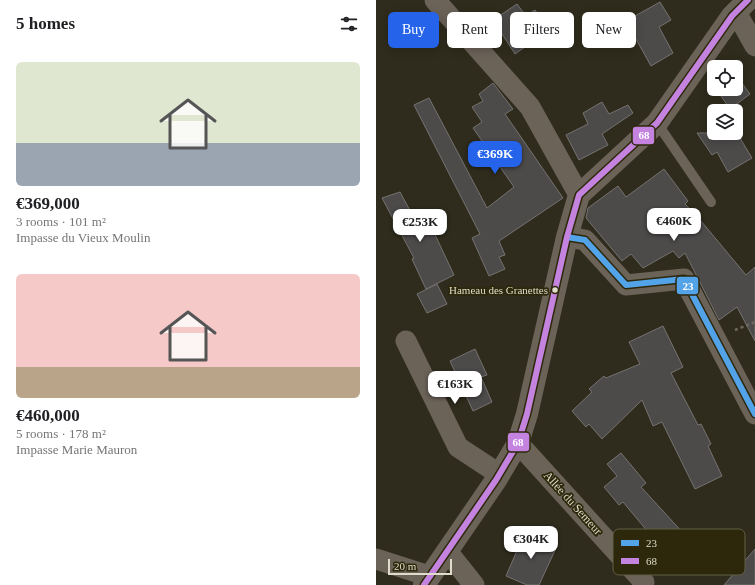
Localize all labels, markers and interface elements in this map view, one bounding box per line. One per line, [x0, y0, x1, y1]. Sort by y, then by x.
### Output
chip: Buy [388, 12, 439, 48]
chip: Rent [447, 12, 502, 48]
chip: Filters [510, 12, 574, 48]
chip: New [582, 12, 636, 48]
icon: filters [338, 13, 360, 35]
text: 5 homes [16, 14, 75, 33]
map controls [707, 60, 743, 140]
button: locate [707, 60, 743, 96]
icon: home [152, 88, 224, 160]
button: layers [707, 104, 743, 140]
line badge: 68 [632, 126, 655, 145]
text: 68 [639, 129, 650, 141]
pin: €369K [467, 141, 523, 175]
text: €369K [477, 146, 513, 161]
text: €369,000 [16, 194, 80, 213]
pin: €460K [646, 208, 702, 242]
pin: €253K [392, 209, 448, 243]
text: €460K [656, 213, 692, 228]
text: 3 rooms · 101 m² [16, 214, 106, 229]
text: €253K [402, 214, 438, 229]
text: Impasse du Vieux Moulin [16, 230, 150, 245]
line badge: 23 [676, 276, 699, 295]
text: 23 [683, 280, 694, 292]
place label: Hameau des Granettes [449, 284, 548, 296]
marker: Hameau des Granettes [550, 285, 560, 295]
icon: home [152, 300, 224, 372]
pin: €163K [427, 371, 483, 405]
text: €163K [437, 376, 473, 391]
text: €460,000 [16, 406, 80, 425]
text: 5 rooms · 178 m² [16, 426, 106, 441]
line badge: 68 [507, 432, 530, 452]
text: 68 [513, 436, 524, 448]
text: Impasse Marie Mauron [16, 442, 137, 457]
street label: Allée du Semeur [541, 468, 605, 538]
pin: €304K [503, 526, 559, 560]
legend [613, 529, 745, 575]
text: €304K [513, 531, 549, 546]
text: 23 [646, 537, 658, 549]
text: 68 [646, 555, 658, 567]
scale bar [388, 557, 452, 576]
text: 20 m [394, 560, 416, 572]

